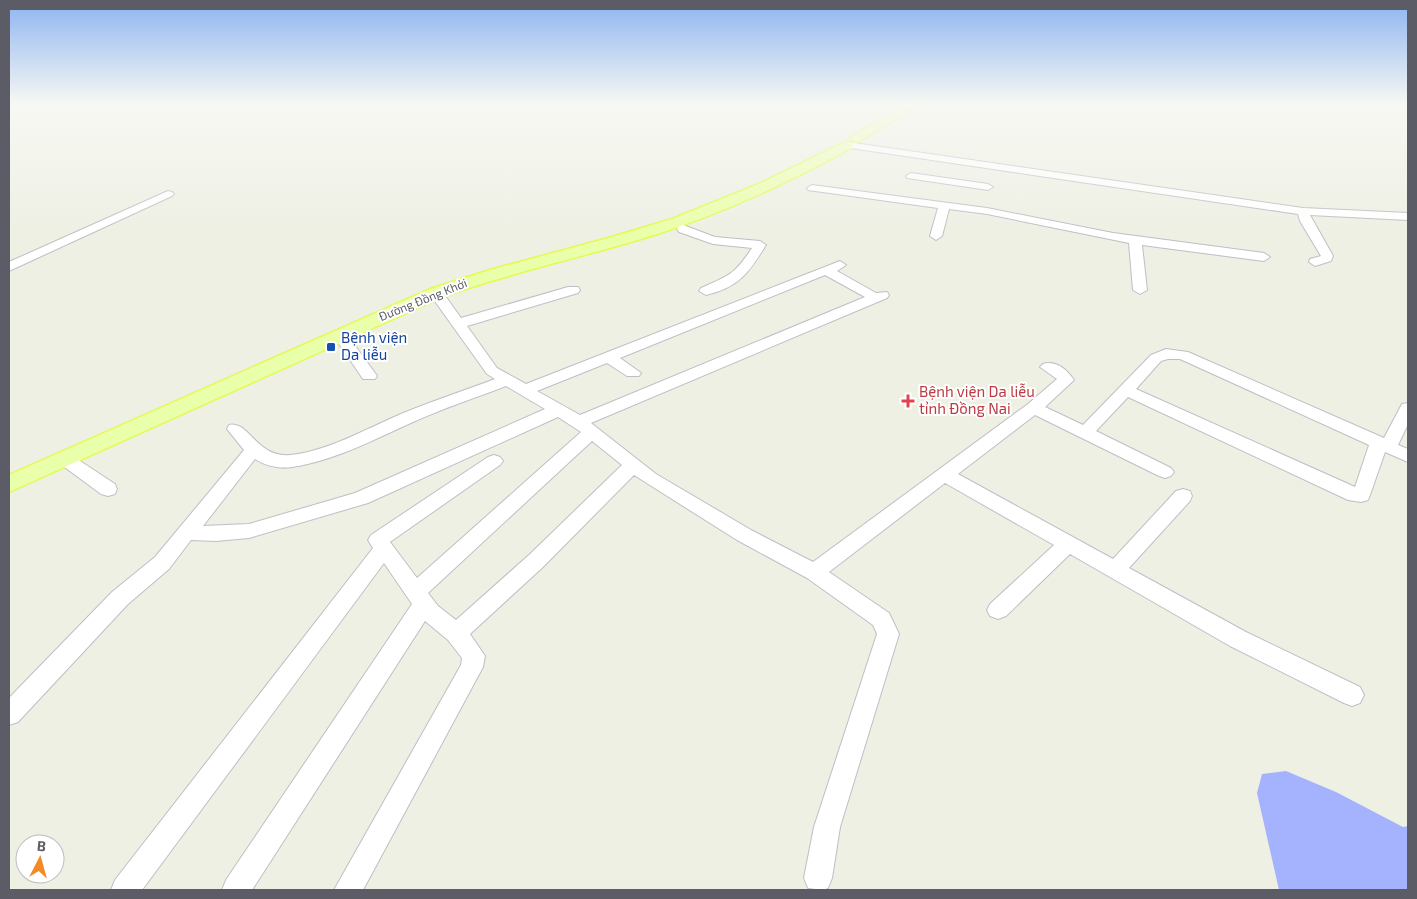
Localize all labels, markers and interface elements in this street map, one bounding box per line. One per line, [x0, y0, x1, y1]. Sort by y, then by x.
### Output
street label: Đường Đồng Khởi [377, 275, 469, 323]
place label: Bệnh viện Da liễu [341, 328, 407, 363]
marker: Bệnh viện Da liễu [325, 341, 337, 353]
place label: Bệnh viện Da liễu tỉnh Đồng Nai [919, 382, 1035, 417]
marker: Bệnh viện Da liễu tỉnh Đồng Nai [901, 394, 915, 408]
north arrow [15, 834, 65, 884]
text: B [36, 837, 47, 854]

